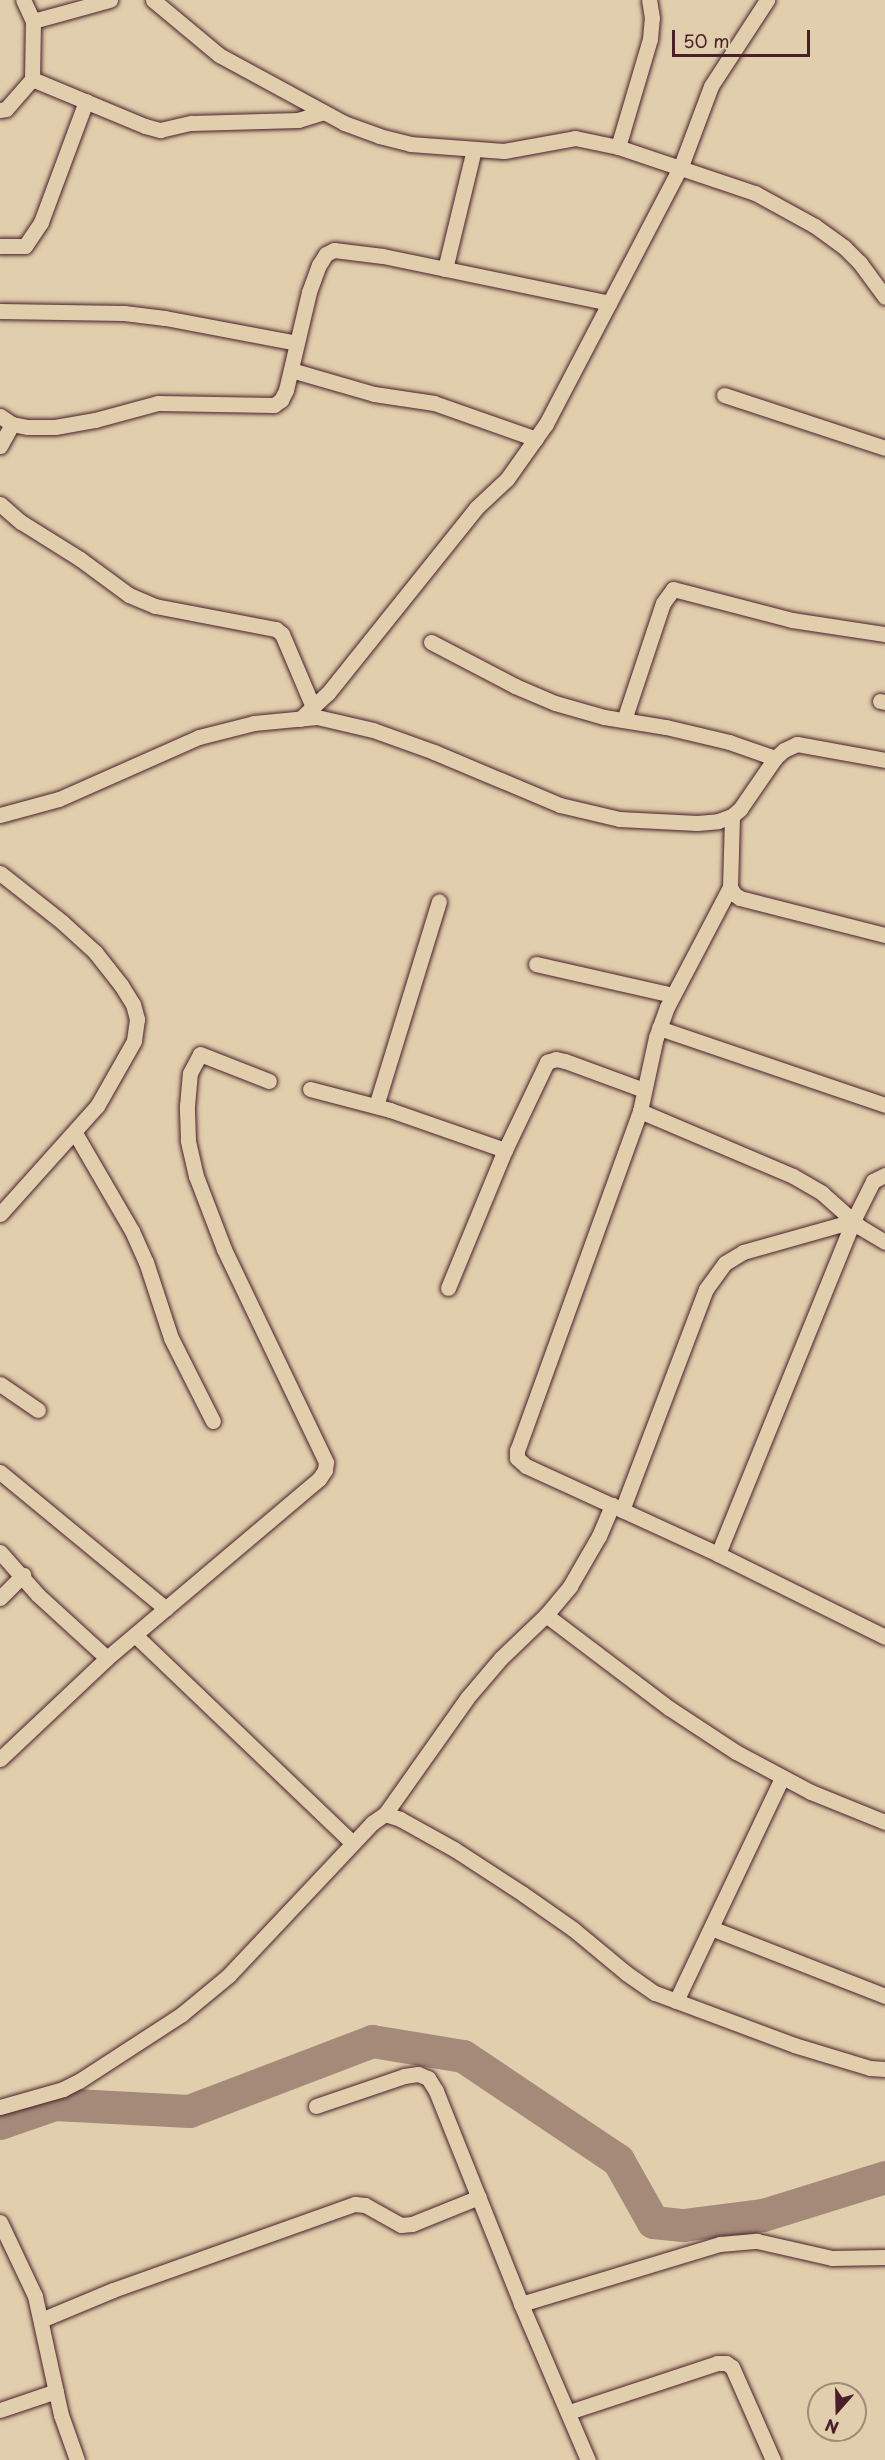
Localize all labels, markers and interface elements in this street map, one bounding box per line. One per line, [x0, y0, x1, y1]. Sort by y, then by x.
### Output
scale bar [675, 18, 813, 56]
text: 50 m [683, 27, 730, 54]
north arrow [807, 2382, 867, 2442]
text: N [821, 2414, 842, 2440]

